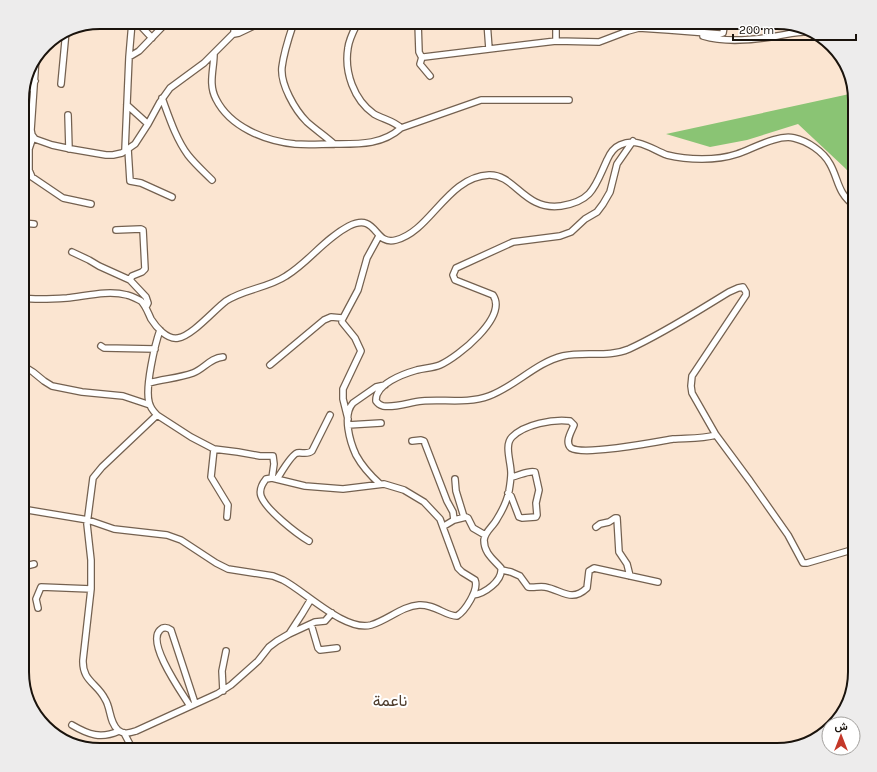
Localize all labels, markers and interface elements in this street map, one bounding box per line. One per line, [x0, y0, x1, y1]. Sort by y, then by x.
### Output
scale bar [733, 16, 856, 42]
text: 200 m [739, 23, 774, 37]
district label: ناعمة [373, 691, 407, 710]
north arrow [821, 716, 861, 756]
text: ش [834, 720, 848, 733]

